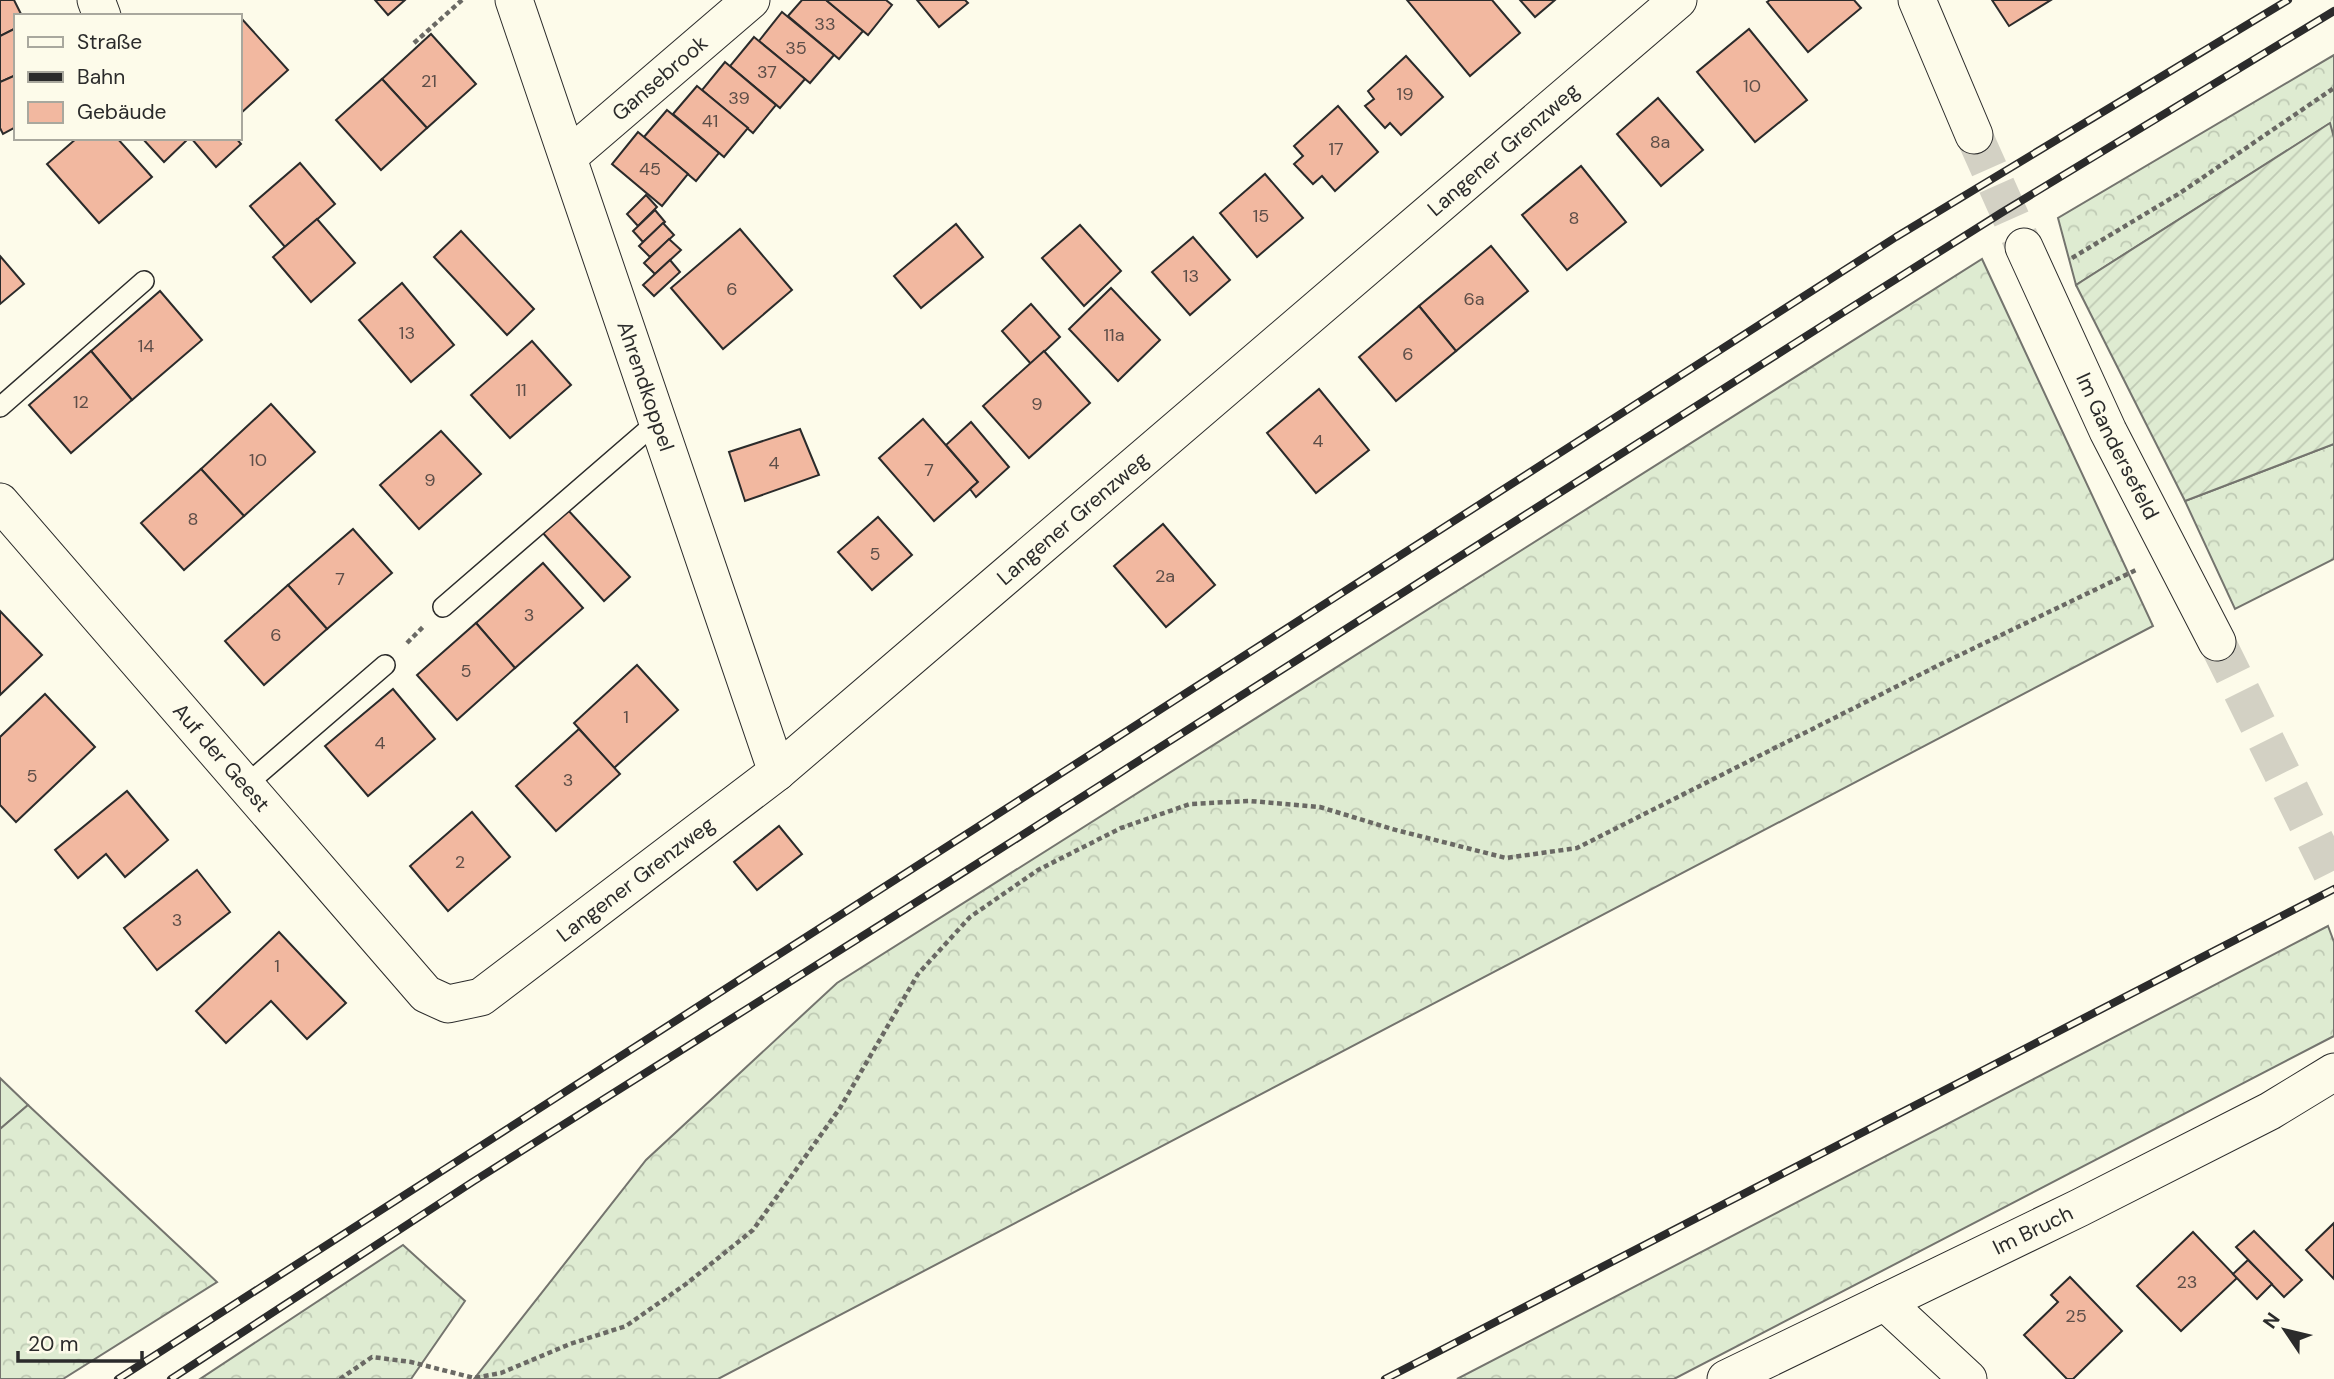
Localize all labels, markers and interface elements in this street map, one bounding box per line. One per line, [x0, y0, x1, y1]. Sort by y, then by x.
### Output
house number: 33 [814, 12, 836, 36]
legend [14, 14, 242, 140]
text: Straße [77, 28, 142, 56]
street label: Gansebrook [606, 29, 714, 127]
house number: 35 [785, 36, 807, 60]
house number: 37 [757, 60, 777, 84]
text: Bahn [77, 63, 125, 91]
house number: 21 [421, 69, 437, 93]
house number: 10 [1743, 74, 1761, 98]
street label: Langener Grenzweg [1422, 77, 1585, 223]
house number: 19 [1397, 82, 1413, 106]
house number: 39 [728, 86, 750, 110]
text: Gebäude [77, 98, 167, 126]
house number: 41 [702, 109, 718, 133]
house number: 8a [1650, 130, 1670, 154]
house number: 17 [1328, 137, 1344, 161]
house number: 45 [639, 157, 661, 181]
house number: 15 [1253, 204, 1269, 228]
house number: 8 [1569, 206, 1579, 230]
house number: 13 [1183, 264, 1199, 288]
house number: 6 [726, 277, 738, 301]
house number: 6a [1463, 287, 1485, 311]
street label: Ahrendkoppel [610, 317, 681, 455]
house number: 13 [399, 321, 415, 345]
house number: 11a [1103, 323, 1125, 347]
house number: 14 [138, 334, 154, 358]
house number: 6 [1402, 342, 1414, 366]
street label: Im Gandersefeld [2069, 368, 2165, 525]
house number: 11 [515, 378, 527, 402]
house number: 12 [73, 390, 89, 414]
house number: 9 [1031, 392, 1043, 416]
house number: 4 [1313, 429, 1324, 453]
street label: Langener Grenzweg [991, 446, 1155, 591]
house number: 10 [249, 448, 267, 472]
house number: 4 [769, 451, 780, 475]
house number: 7 [924, 458, 934, 482]
house number: 9 [424, 468, 436, 492]
house number: 8 [188, 507, 198, 531]
house number: 5 [870, 542, 880, 566]
house number: 2a [1155, 564, 1175, 588]
house number: 7 [335, 567, 345, 591]
house number: 3 [524, 603, 534, 627]
house number: 6 [270, 623, 282, 647]
house number: 5 [461, 659, 471, 683]
street label: Auf der Geest [166, 697, 276, 818]
house number: 1 [623, 705, 629, 729]
house number: 4 [375, 731, 386, 755]
house number: 5 [27, 764, 37, 788]
house number: 3 [563, 768, 573, 792]
street label: Langener Grenzweg [551, 810, 721, 948]
house number: 2 [455, 850, 465, 874]
house number: 3 [172, 908, 182, 932]
house number: 1 [274, 954, 280, 978]
street label: Im Bruch [1988, 1199, 2078, 1262]
house number: 23 [2176, 1270, 2198, 1294]
north arrow [2250, 1295, 2320, 1365]
house number: 25 [2065, 1304, 2087, 1328]
text: N [2257, 1308, 2286, 1333]
scale bar [18, 1320, 142, 1364]
text: 20 m [28, 1330, 79, 1358]

